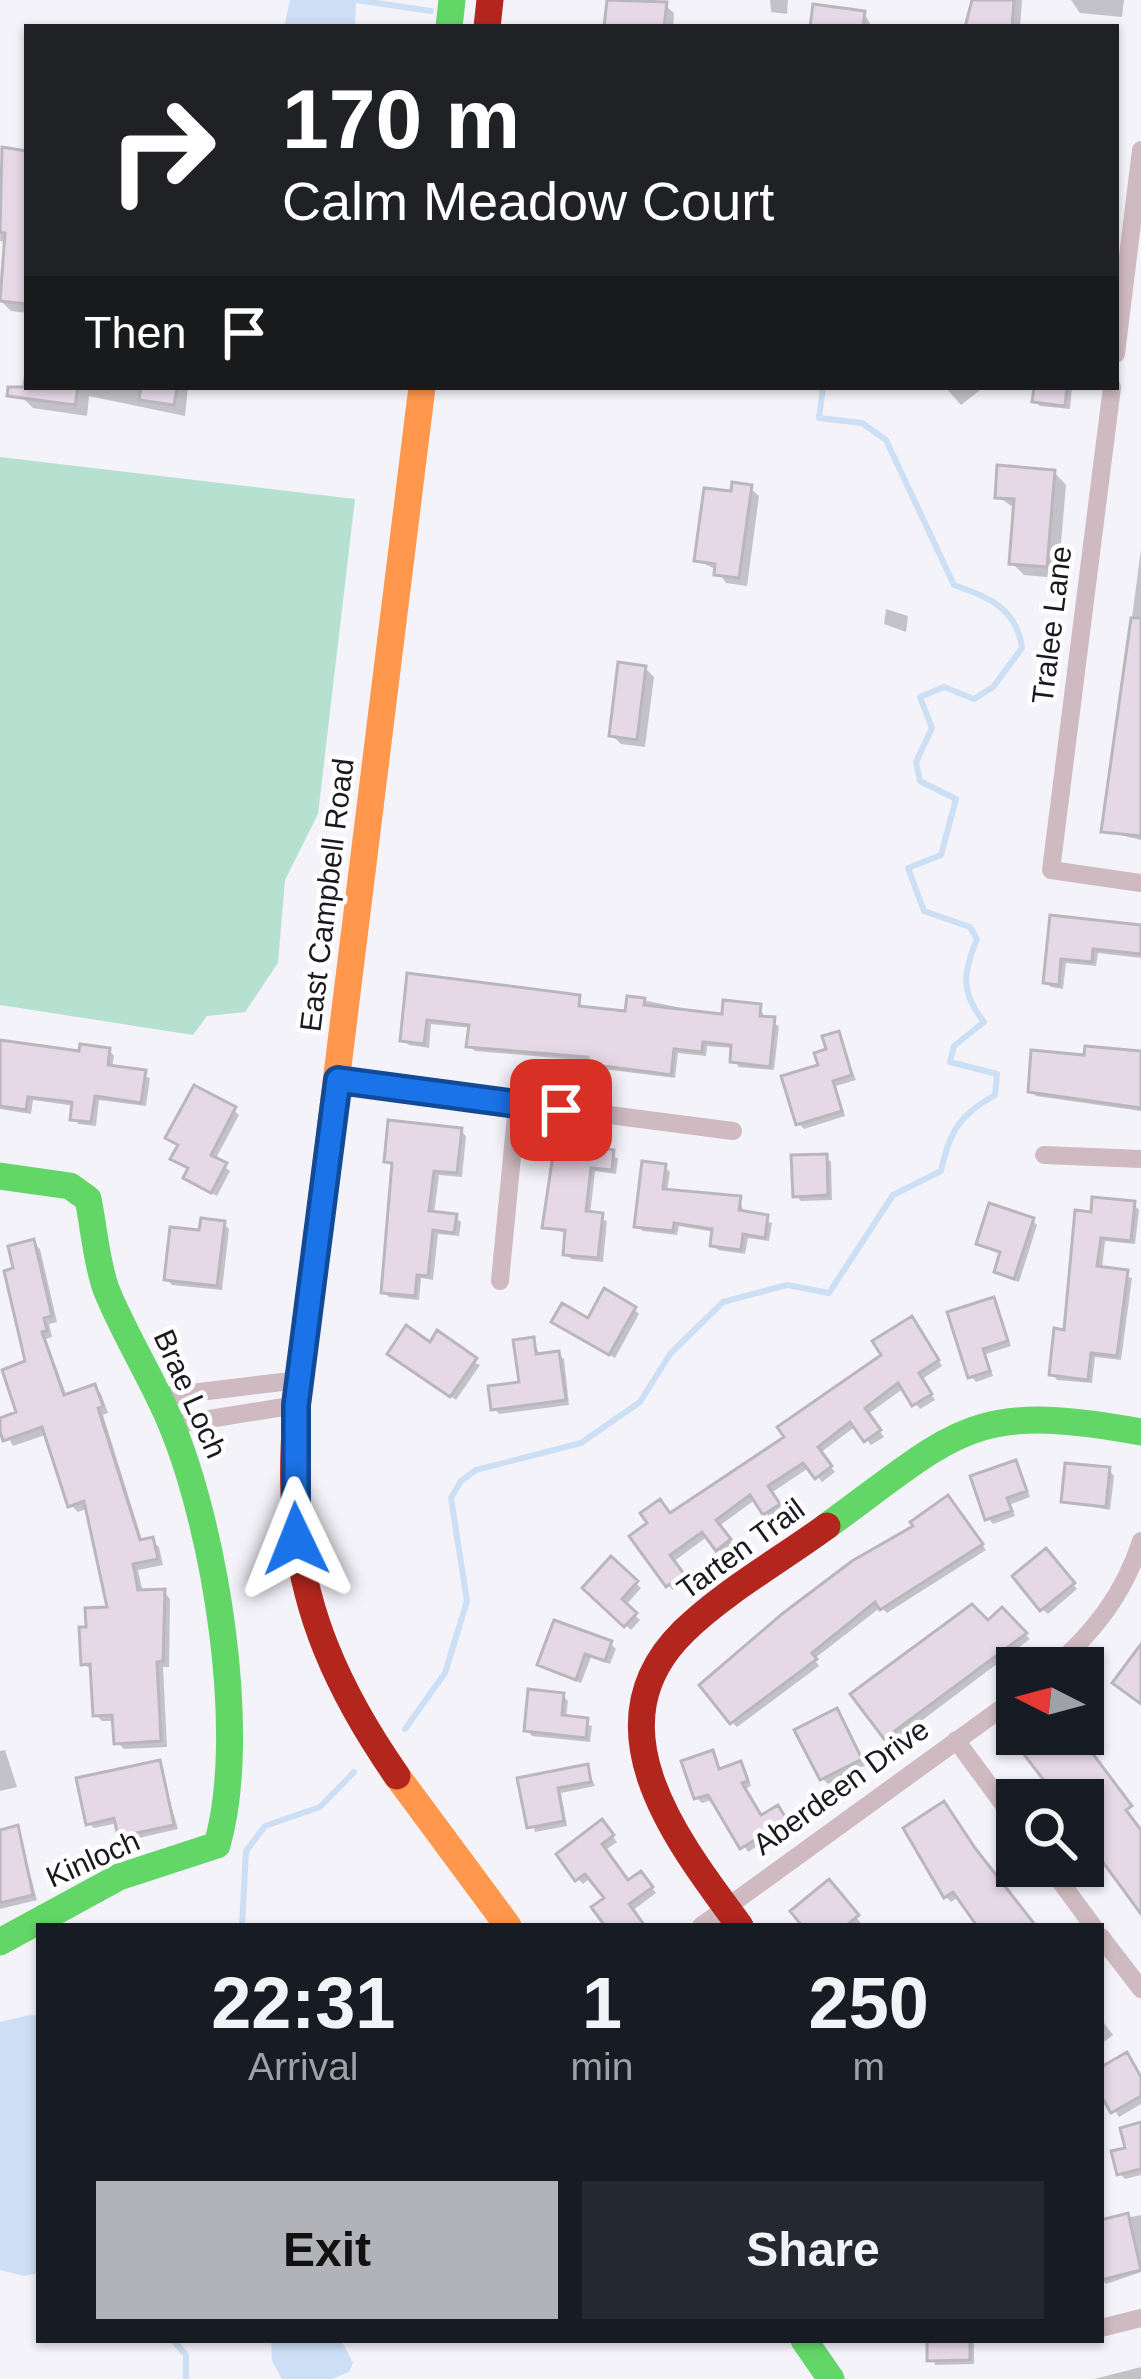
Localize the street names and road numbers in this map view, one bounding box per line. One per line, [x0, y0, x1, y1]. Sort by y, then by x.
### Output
street label: Tralee Lane [1025, 544, 1078, 706]
street label: East Campbell Road [293, 756, 360, 1034]
street label: Brae Loch [148, 1325, 233, 1463]
street label: Tarten Trail [671, 1492, 810, 1606]
street label: Aberdeen Drive [747, 1712, 935, 1861]
street label: Kinloch [41, 1823, 144, 1894]

